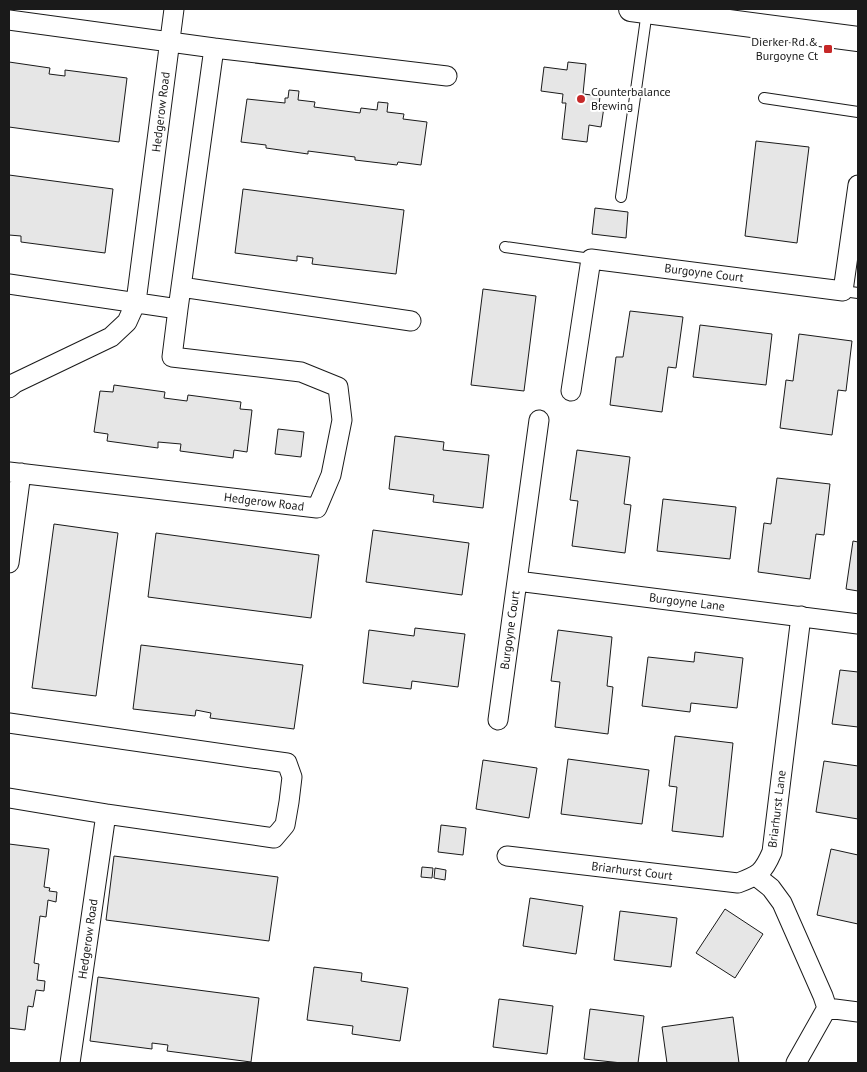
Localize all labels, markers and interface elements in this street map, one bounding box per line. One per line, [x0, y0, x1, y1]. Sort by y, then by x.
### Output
place label: Dierker Rd & Burgoyne Ct [751, 34, 818, 63]
marker: Dierker Rd & Burgoyne Ct [822, 43, 834, 55]
street label: Hedgerow Road [148, 71, 173, 153]
place label: Counterbalance Brewing [591, 84, 671, 113]
marker: Counterbalance Brewing [575, 93, 587, 105]
street label: Burgoyne Court [664, 260, 744, 285]
street label: Hedgerow Road [223, 489, 305, 514]
street label: Burgoyne Court [497, 589, 522, 670]
street label: Burgoyne Lane [648, 589, 726, 614]
street label: Briarhurst Lane [764, 769, 789, 849]
street label: Briarhurst Court [591, 858, 673, 883]
street label: Hedgerow Road [74, 898, 101, 980]

